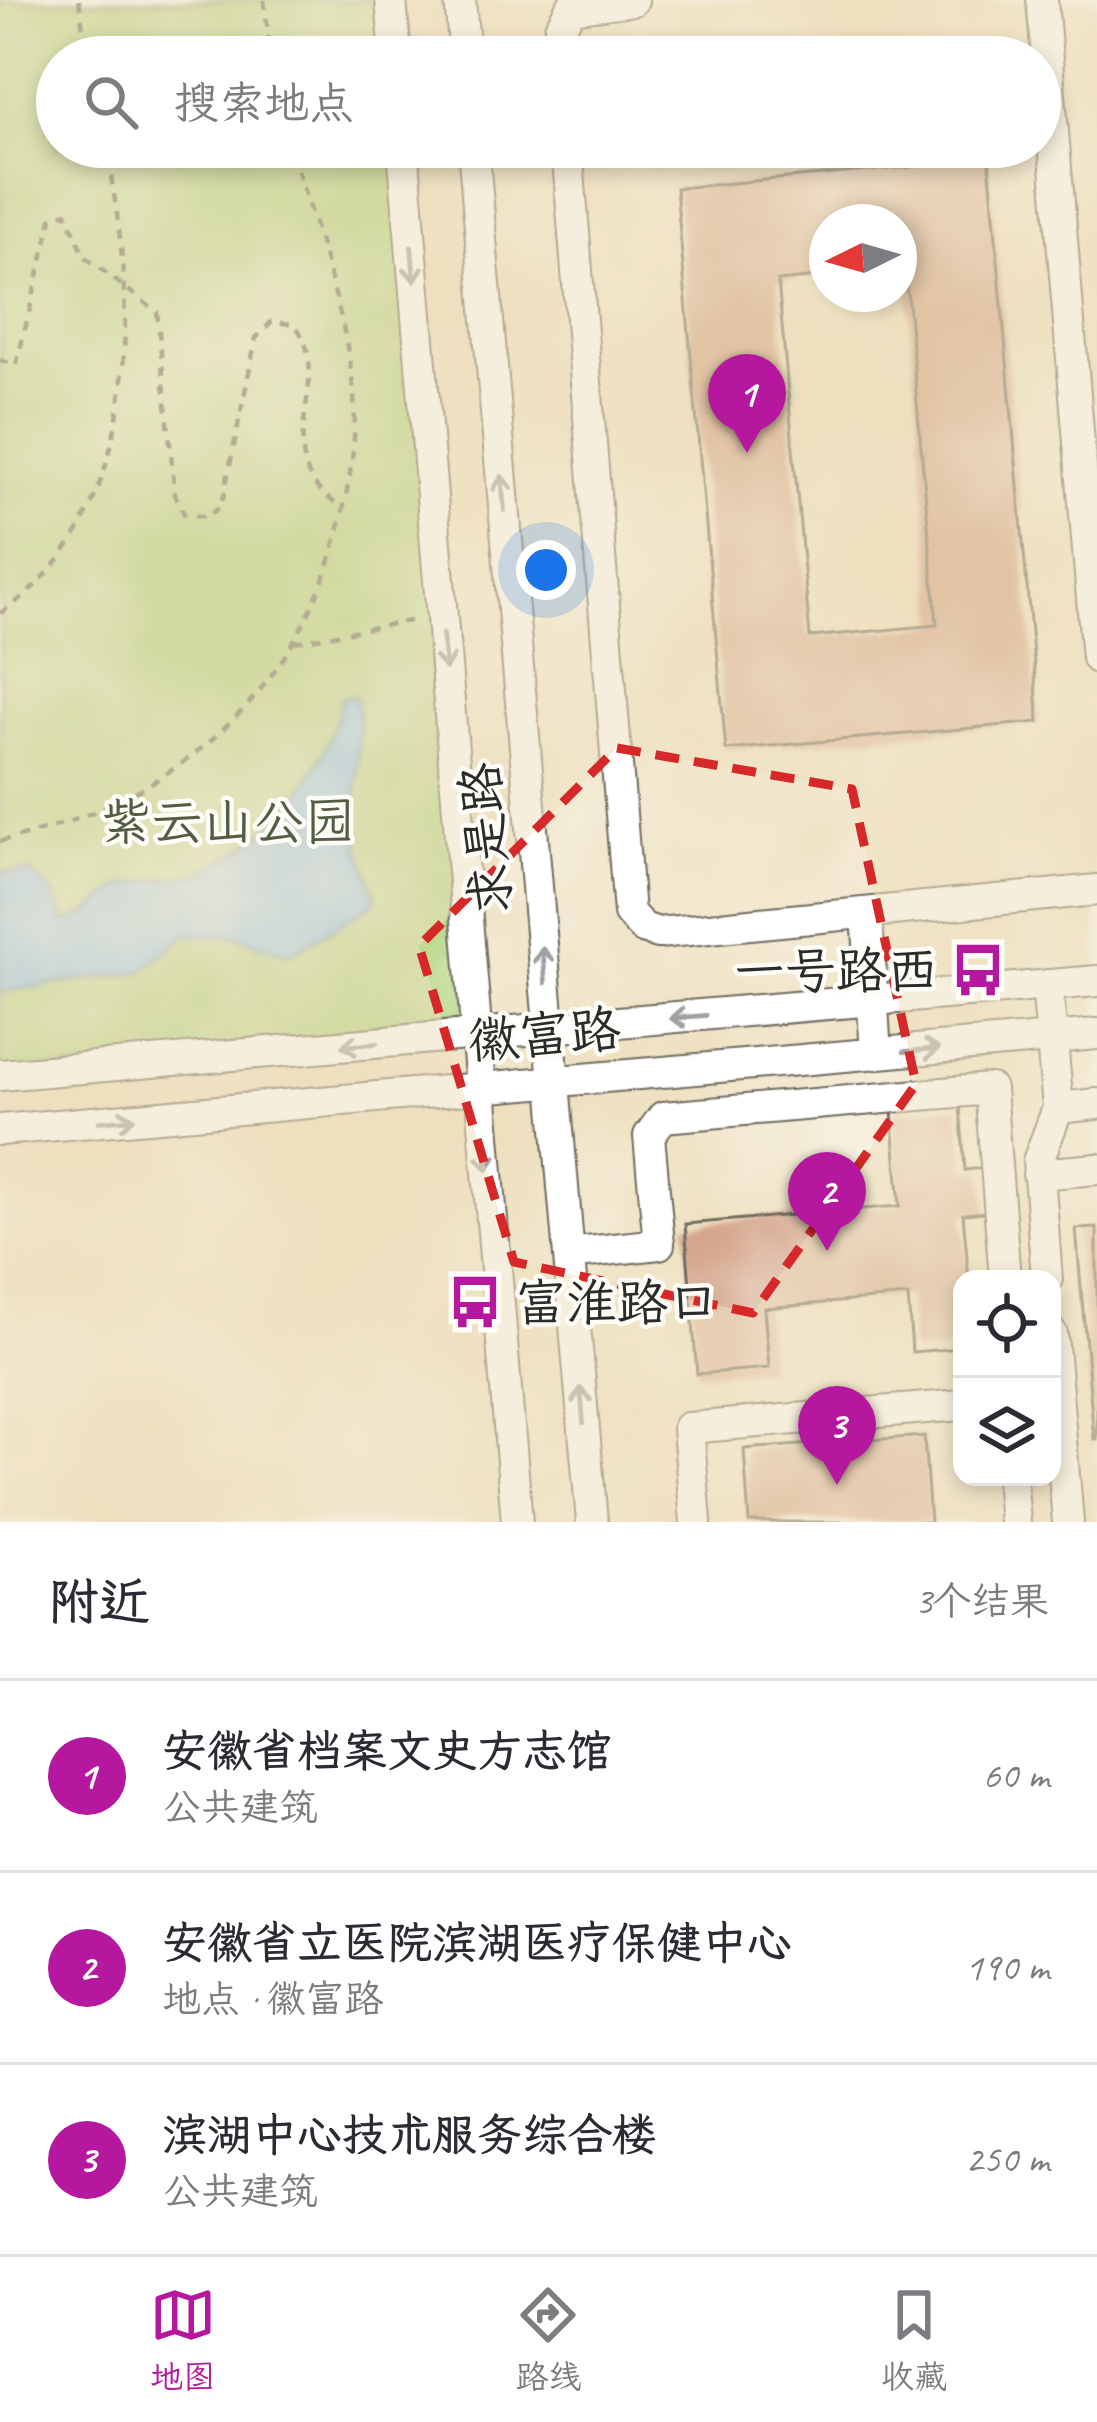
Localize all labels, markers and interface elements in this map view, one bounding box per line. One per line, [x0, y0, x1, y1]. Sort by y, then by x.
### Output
search box [36, 36, 1061, 168]
icon: search [78, 69, 144, 135]
text: 搜索地点 [174, 75, 354, 132]
north arrow [809, 204, 917, 312]
one-way arrow [401, 244, 424, 283]
pin: 1 [708, 354, 786, 453]
one-way arrow [491, 474, 514, 513]
your location [516, 540, 576, 600]
one-way arrow [433, 632, 456, 671]
street label: 求是路 [447, 760, 525, 918]
park label: 紫云山公园 [100, 790, 356, 854]
place label: 一号路西 [734, 939, 938, 1003]
bus stop icon: 一号路西 [949, 941, 1007, 999]
one-way arrow [532, 946, 555, 985]
street label: 徽富路 [465, 996, 623, 1074]
one-way arrow [669, 1006, 708, 1029]
one-way arrow [341, 1034, 380, 1057]
one-way arrow [902, 1038, 941, 1061]
one-way arrow [96, 1108, 135, 1131]
one-way arrow [475, 1133, 498, 1172]
pin: 2 [788, 1152, 866, 1251]
map controls [953, 1270, 1061, 1486]
button: locate [953, 1270, 1061, 1378]
place label: 富淮路口 [515, 1271, 719, 1335]
bus stop icon: 富淮路口 [446, 1273, 504, 1331]
button: layers [953, 1378, 1061, 1486]
pin: 3 [798, 1386, 876, 1485]
one-way arrow [570, 1387, 593, 1426]
text: 附近 [48, 1570, 150, 1634]
text: 3个结果 [914, 1577, 1049, 1626]
text: 安徽省档案文史方志馆 [162, 1723, 612, 1780]
text: 1 [78, 1751, 96, 1800]
text: 60 m [983, 1751, 1049, 1800]
text: 公共建筑 [162, 1783, 318, 1832]
text: 安徽省立医院滨湖医疗保健中心 [162, 1915, 792, 1972]
text: 2 [78, 1943, 96, 1992]
text: 190 m [965, 1943, 1049, 1992]
text: 地点 · 徽富路 [162, 1975, 383, 2024]
text: 滨湖中心技术服务综合楼 [162, 2107, 657, 2164]
text: 3 [78, 2135, 96, 2184]
text: 250 m [965, 2135, 1049, 2184]
text: 公共建筑 [162, 2167, 318, 2216]
tab: 地图 [150, 2282, 216, 2398]
tab: 路线 [515, 2282, 581, 2398]
tab: 收藏 [881, 2282, 947, 2398]

